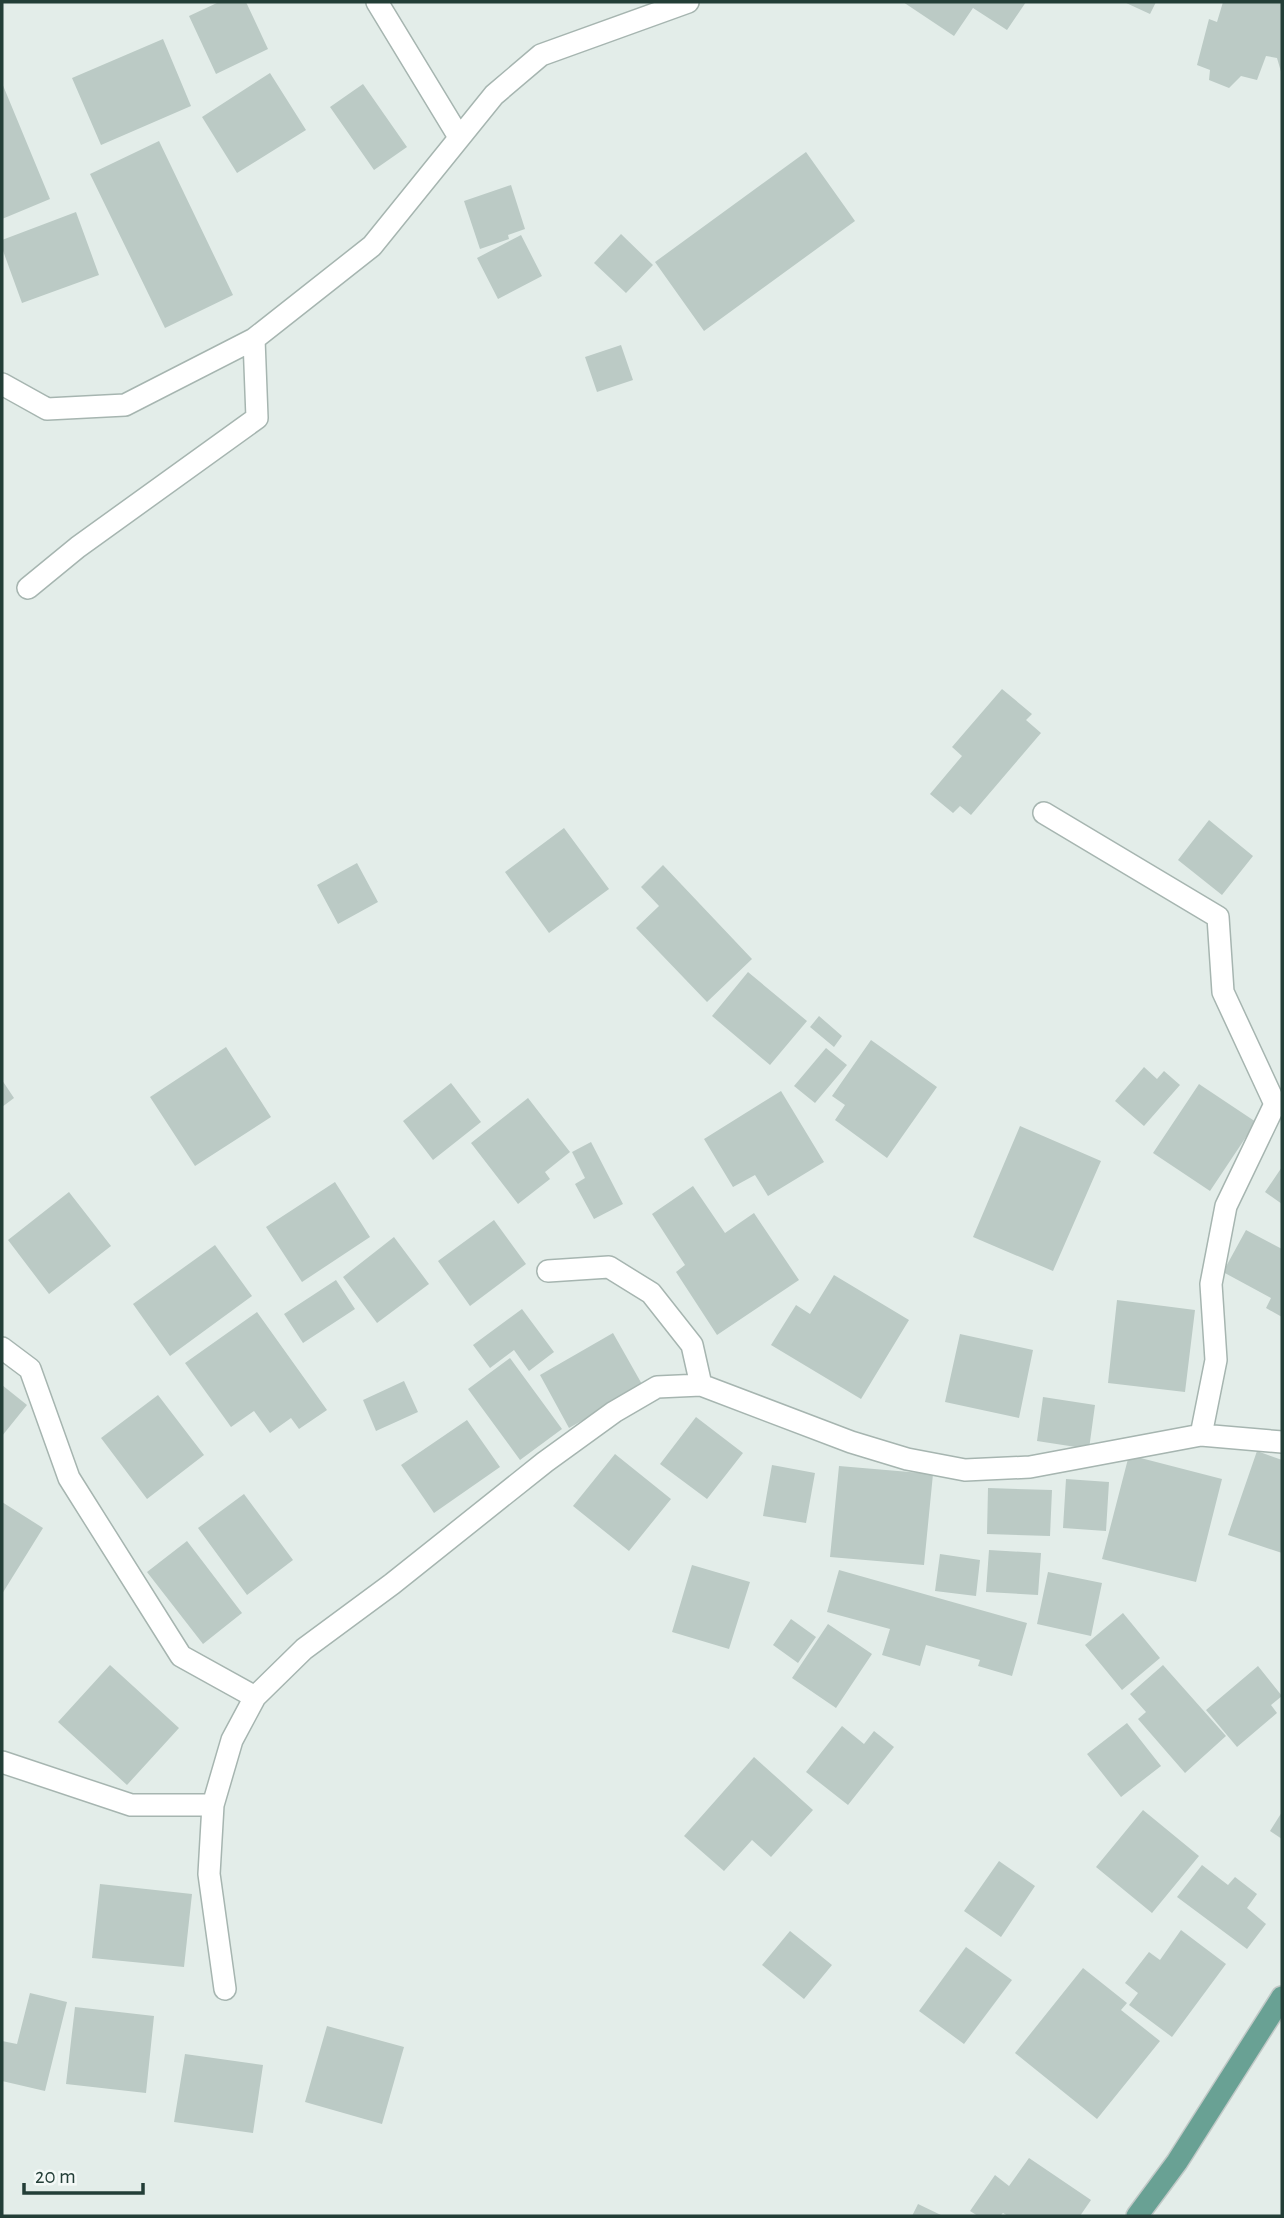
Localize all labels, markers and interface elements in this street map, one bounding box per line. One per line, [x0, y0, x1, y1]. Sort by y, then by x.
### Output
scale bar [24, 2152, 144, 2196]
text: 20 m [35, 2166, 76, 2187]

